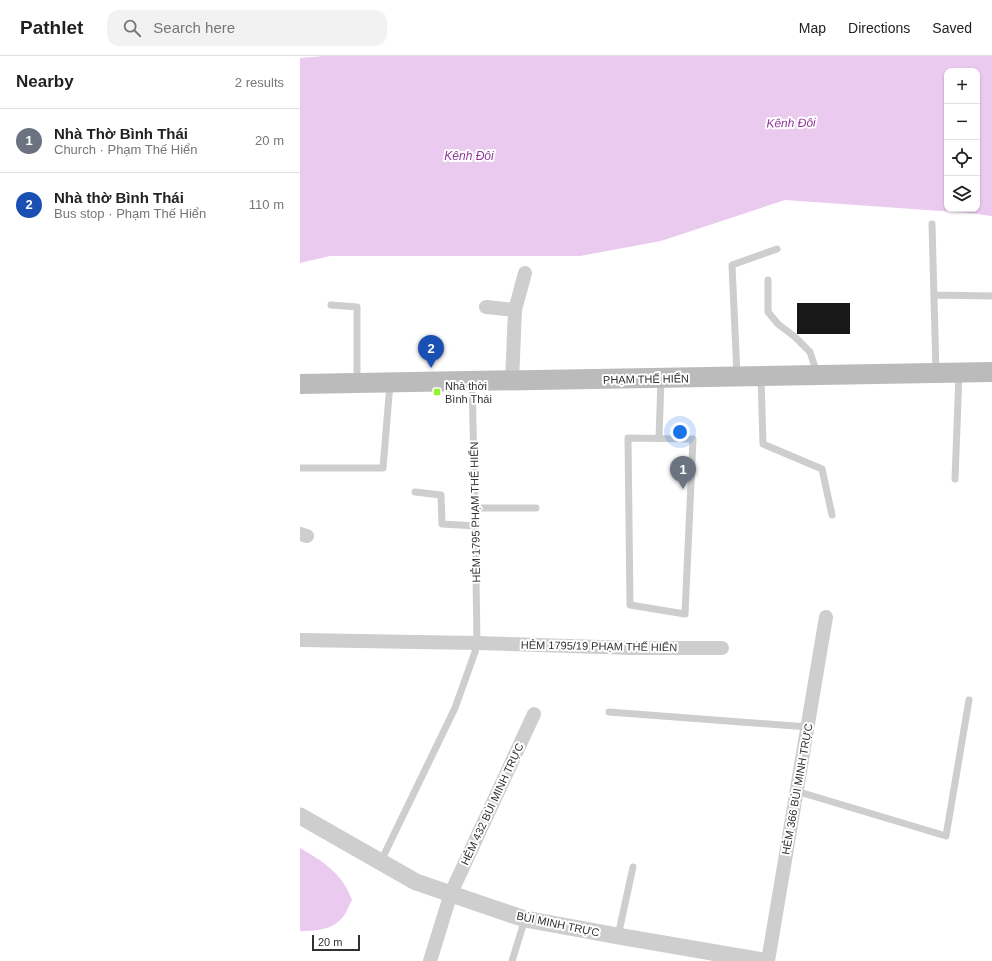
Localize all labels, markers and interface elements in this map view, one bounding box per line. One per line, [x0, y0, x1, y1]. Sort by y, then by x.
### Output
search box [107, 10, 387, 46]
text: Pathlet [20, 17, 83, 38]
icon: search [121, 17, 143, 39]
text: Search here [153, 19, 235, 36]
text: Map [799, 20, 826, 36]
text: Directions [848, 20, 910, 36]
text: Saved [932, 20, 972, 36]
map controls [944, 68, 980, 212]
button: + [944, 68, 980, 104]
text: Nearby [16, 72, 74, 91]
text: 2 results [235, 75, 284, 90]
button: − [944, 104, 980, 140]
water label: Kênh Đôi [766, 116, 816, 130]
text: Nhà Thờ Bình Thái [54, 125, 188, 142]
text: 1 [25, 133, 33, 148]
text: 20 m [255, 133, 284, 148]
button: locate [944, 140, 980, 176]
text: Church · Phạm Thế Hiển [54, 142, 198, 157]
water label: Kênh Đôi [444, 149, 494, 163]
button: layers [944, 176, 980, 212]
text: Nhà thờ Bình Thái [54, 189, 184, 206]
text: 2 [25, 197, 33, 212]
text: 110 m [249, 197, 284, 212]
text: Bus stop · Phạm Thế Hiển [54, 206, 206, 221]
pin: 2 [418, 335, 444, 368]
street label: PHẠM THẾ HIỂN [603, 372, 689, 386]
place label: Nhà thời Bình Thái [445, 380, 492, 405]
marker: Nhà thời Bình Thái [432, 387, 442, 397]
your location [670, 422, 690, 442]
street label: HẺM 1795 PHẠM THẾ HIỂN [468, 441, 482, 583]
pin: 1 [670, 456, 696, 489]
street label: HẺM 1795/19 PHẠM THẾ HIỂN [521, 639, 677, 653]
street label: HẺM 366 BÙI MINH TRỰC [780, 722, 814, 856]
street label: HẺM 432 BÙI MINH TRỰC [458, 741, 526, 867]
street label: BÙI MINH TRỰC [515, 909, 601, 939]
scale bar [312, 933, 360, 952]
text: 20 m [318, 936, 342, 948]

